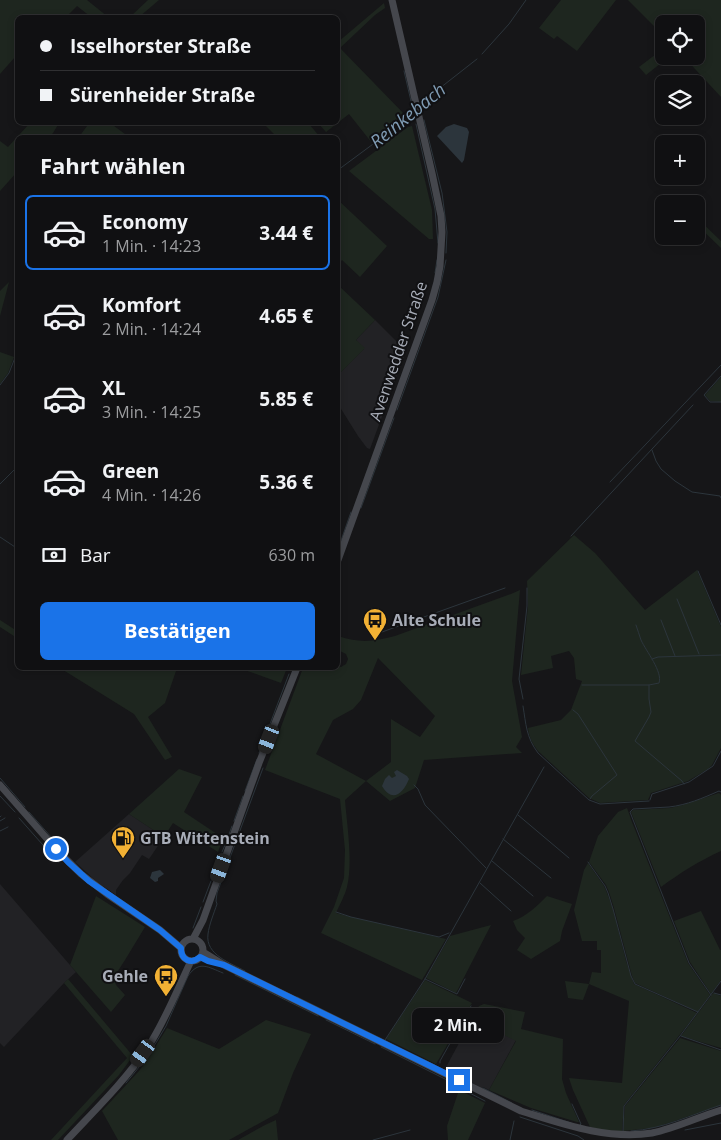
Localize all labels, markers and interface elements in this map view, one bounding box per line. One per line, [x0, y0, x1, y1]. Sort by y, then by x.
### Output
map controls [655, 15, 705, 245]
button: locate [655, 15, 705, 65]
text: Isselhorster Straße [70, 33, 251, 59]
button: layers [655, 75, 705, 125]
water label: Reinkebach [364, 77, 450, 153]
text: Sürenheider Straße [70, 82, 255, 108]
button: + [655, 135, 705, 185]
text: Fahrt wählen [40, 150, 186, 180]
button: − [655, 195, 705, 245]
text: Economy [102, 209, 188, 235]
icon: car [42, 210, 87, 255]
text: 3.44 € [259, 220, 313, 246]
text: 1 Min. · 14:23 [102, 235, 201, 257]
street label: Avenwedder Straße [364, 278, 432, 424]
text: Komfort [102, 292, 181, 318]
icon: car [42, 293, 87, 338]
text: 4.65 € [259, 303, 313, 329]
text: 2 Min. · 14:24 [102, 318, 201, 340]
text: XL [102, 375, 125, 401]
icon: car [42, 376, 87, 421]
text: 5.85 € [259, 386, 313, 412]
text: 3 Min. · 14:25 [102, 401, 201, 423]
text: Green [102, 458, 159, 484]
icon: car [42, 459, 87, 504]
text: 5.36 € [259, 469, 313, 495]
text: 4 Min. · 14:26 [102, 484, 201, 506]
icon: cash [40, 541, 68, 569]
text: Bar [80, 542, 111, 568]
text: 630 m [269, 544, 315, 566]
button: Bestätigen [40, 602, 315, 660]
bus stop icon: Alte Schule [362, 607, 388, 641]
place label: Alte Schule [392, 609, 481, 631]
car [256, 722, 281, 756]
fuel station icon: GTB Wittenstein [110, 825, 136, 859]
place label: GTB Wittenstein [140, 827, 270, 849]
route start [45, 838, 67, 860]
car [208, 851, 233, 885]
bus stop icon: Gehle [153, 963, 179, 997]
place label: Gehle [102, 965, 148, 987]
callout: 2 Min. [413, 1008, 505, 1042]
text: 2 Min. [434, 1014, 482, 1036]
car [128, 1036, 157, 1070]
route end [448, 1069, 470, 1091]

